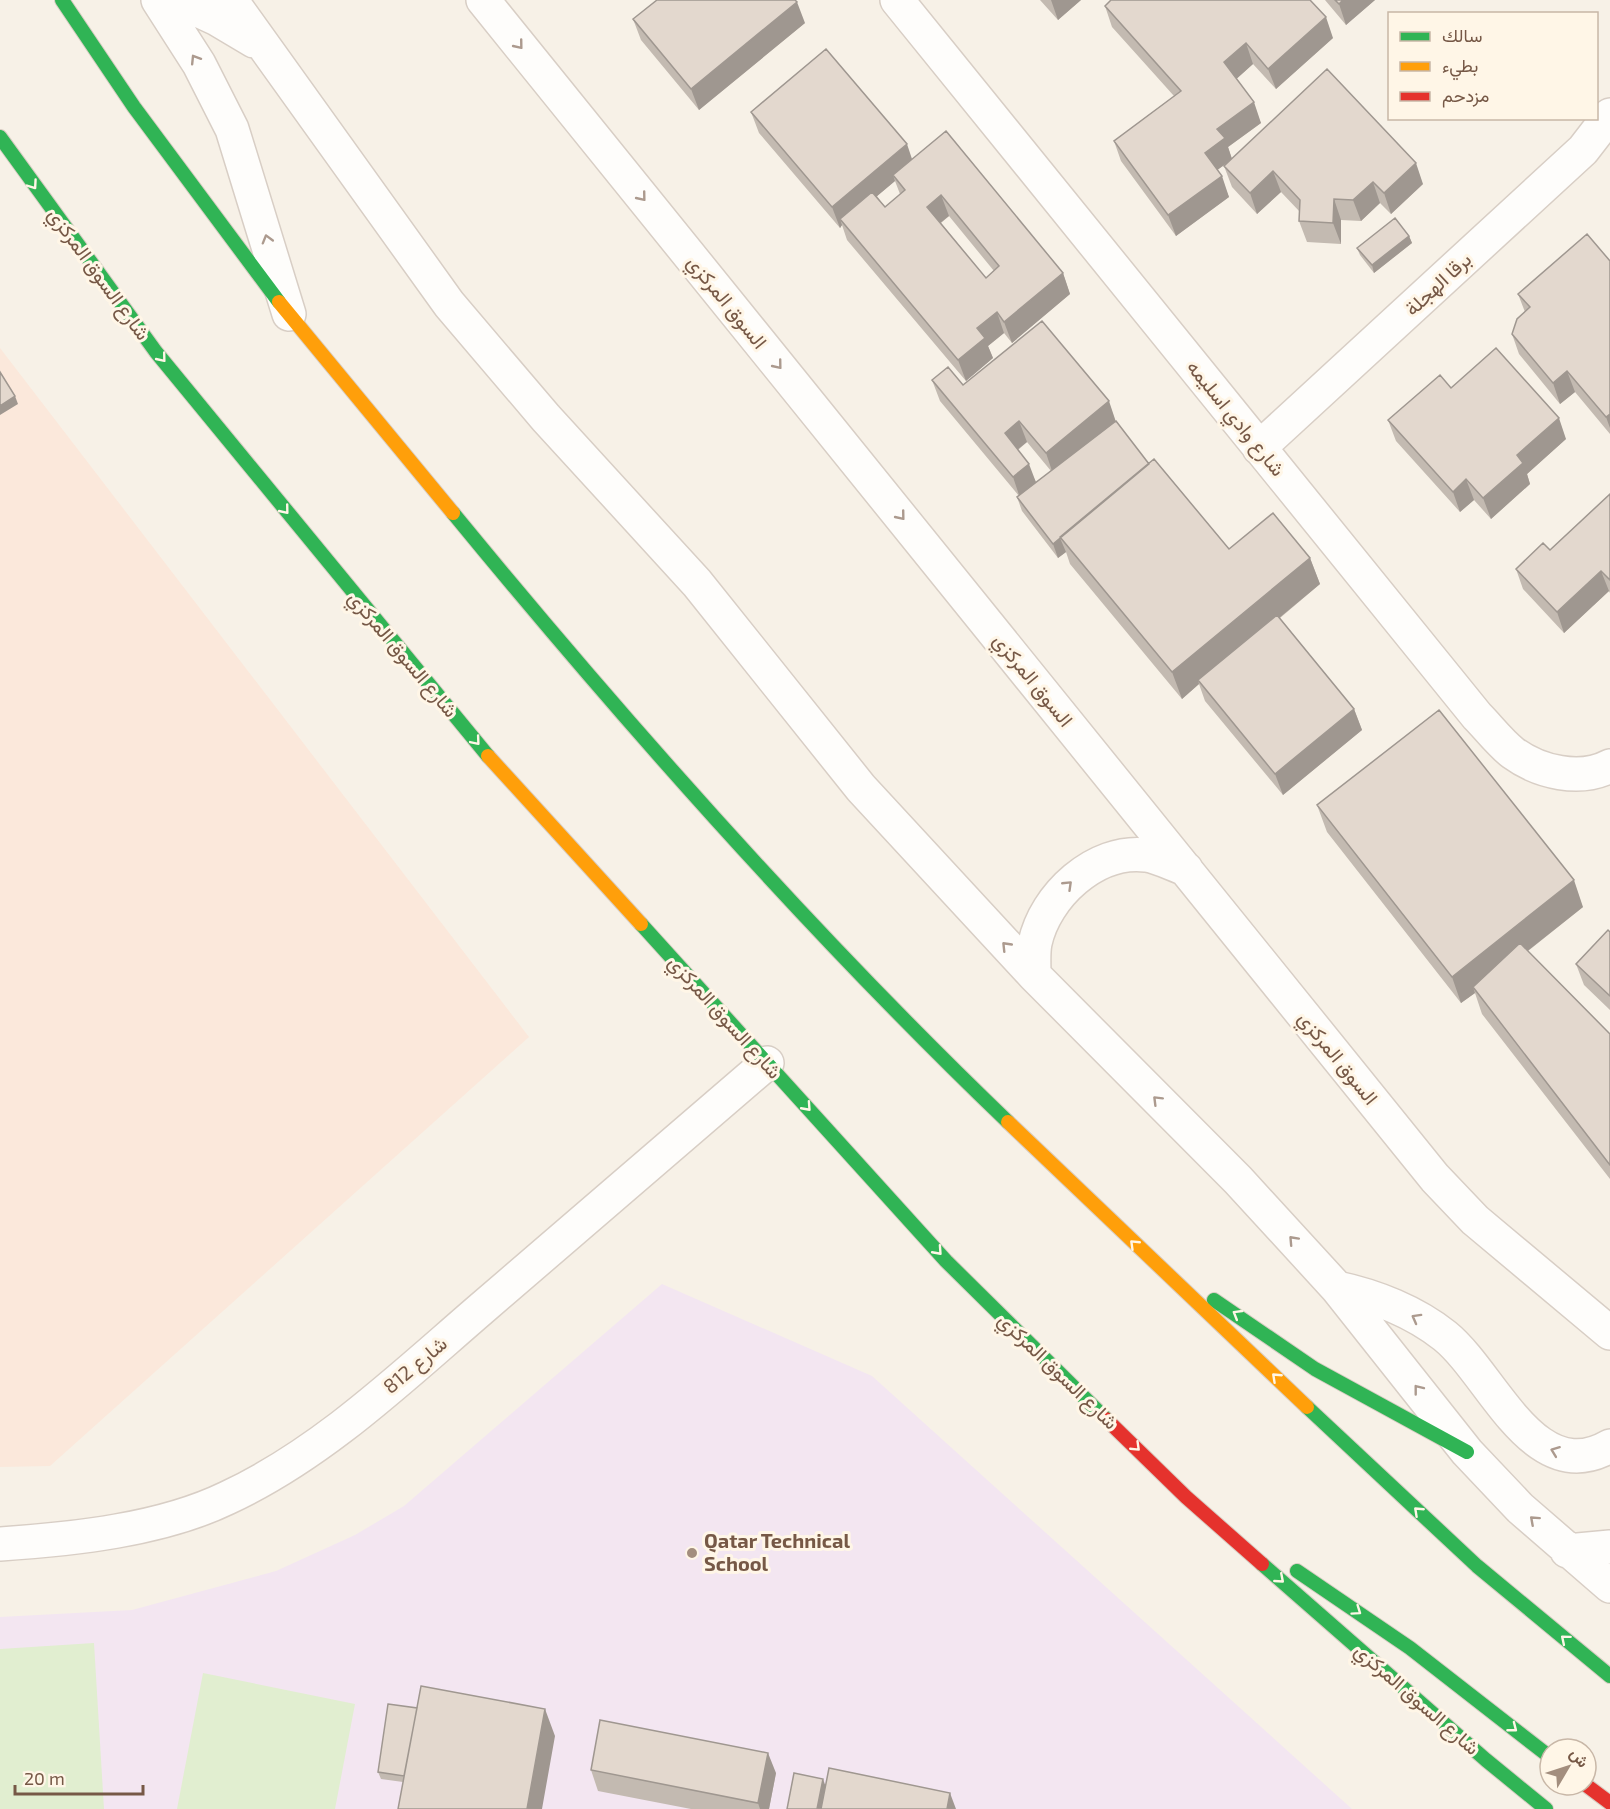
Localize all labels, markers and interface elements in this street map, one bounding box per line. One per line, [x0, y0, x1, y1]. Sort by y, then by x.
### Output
legend [1388, 12, 1598, 120]
text: سالك [1442, 24, 1482, 46]
one-way arrow [512, 39, 523, 50]
text: بطيء [1442, 54, 1478, 81]
one-way arrow [191, 55, 203, 65]
text: مزدحم [1442, 84, 1489, 108]
one-way arrow [26, 178, 37, 189]
one-way arrow [635, 190, 646, 201]
street label: شارع السوق المركزي [39, 203, 156, 348]
one-way arrow [262, 234, 274, 245]
street label: برقا الهجلة [1399, 247, 1477, 321]
street label: السوق المركزي [678, 250, 773, 357]
one-way arrow [154, 352, 165, 363]
street label: شارع وادي اسليمه [1178, 355, 1291, 484]
one-way arrow [771, 358, 782, 369]
one-way arrow [277, 503, 288, 514]
one-way arrow [893, 510, 904, 521]
street label: شارع السوق المركزي [339, 585, 464, 725]
street label: السوق المركزي [984, 628, 1079, 735]
one-way arrow [469, 734, 480, 745]
one-way arrow [1062, 881, 1072, 892]
one-way arrow [1002, 942, 1013, 952]
street label: شارع السوق المركزي [660, 950, 787, 1087]
street label: السوق المركزي [1289, 1006, 1384, 1113]
one-way arrow [1154, 1096, 1165, 1107]
one-way arrow [800, 1100, 811, 1111]
one-way arrow [1289, 1236, 1300, 1247]
one-way arrow [1130, 1240, 1141, 1251]
one-way arrow [931, 1245, 942, 1255]
street label: شارع السوق المركزي [989, 1307, 1124, 1438]
one-way arrow [1233, 1309, 1243, 1321]
one-way arrow [1412, 1314, 1423, 1325]
street label: شارع 812 [378, 1331, 453, 1400]
one-way arrow [1272, 1373, 1282, 1384]
one-way arrow [1414, 1385, 1425, 1396]
one-way arrow [1129, 1440, 1140, 1451]
one-way arrow [1550, 1446, 1561, 1458]
one-way arrow [1414, 1507, 1425, 1518]
one-way arrow [1530, 1516, 1541, 1527]
place label: Qatar Technical School [704, 1528, 850, 1575]
marker: Qatar Technical School [685, 1546, 699, 1560]
one-way arrow [1273, 1572, 1284, 1583]
one-way arrow [1350, 1604, 1361, 1615]
one-way arrow [1561, 1635, 1572, 1646]
street label: شارع السوق المركزي [1346, 1637, 1485, 1764]
one-way arrow [1506, 1721, 1517, 1732]
north arrow [1538, 1737, 1598, 1797]
text: ش [1566, 1744, 1593, 1771]
scale bar [15, 1758, 142, 1796]
text: 20 m [24, 1767, 65, 1789]

